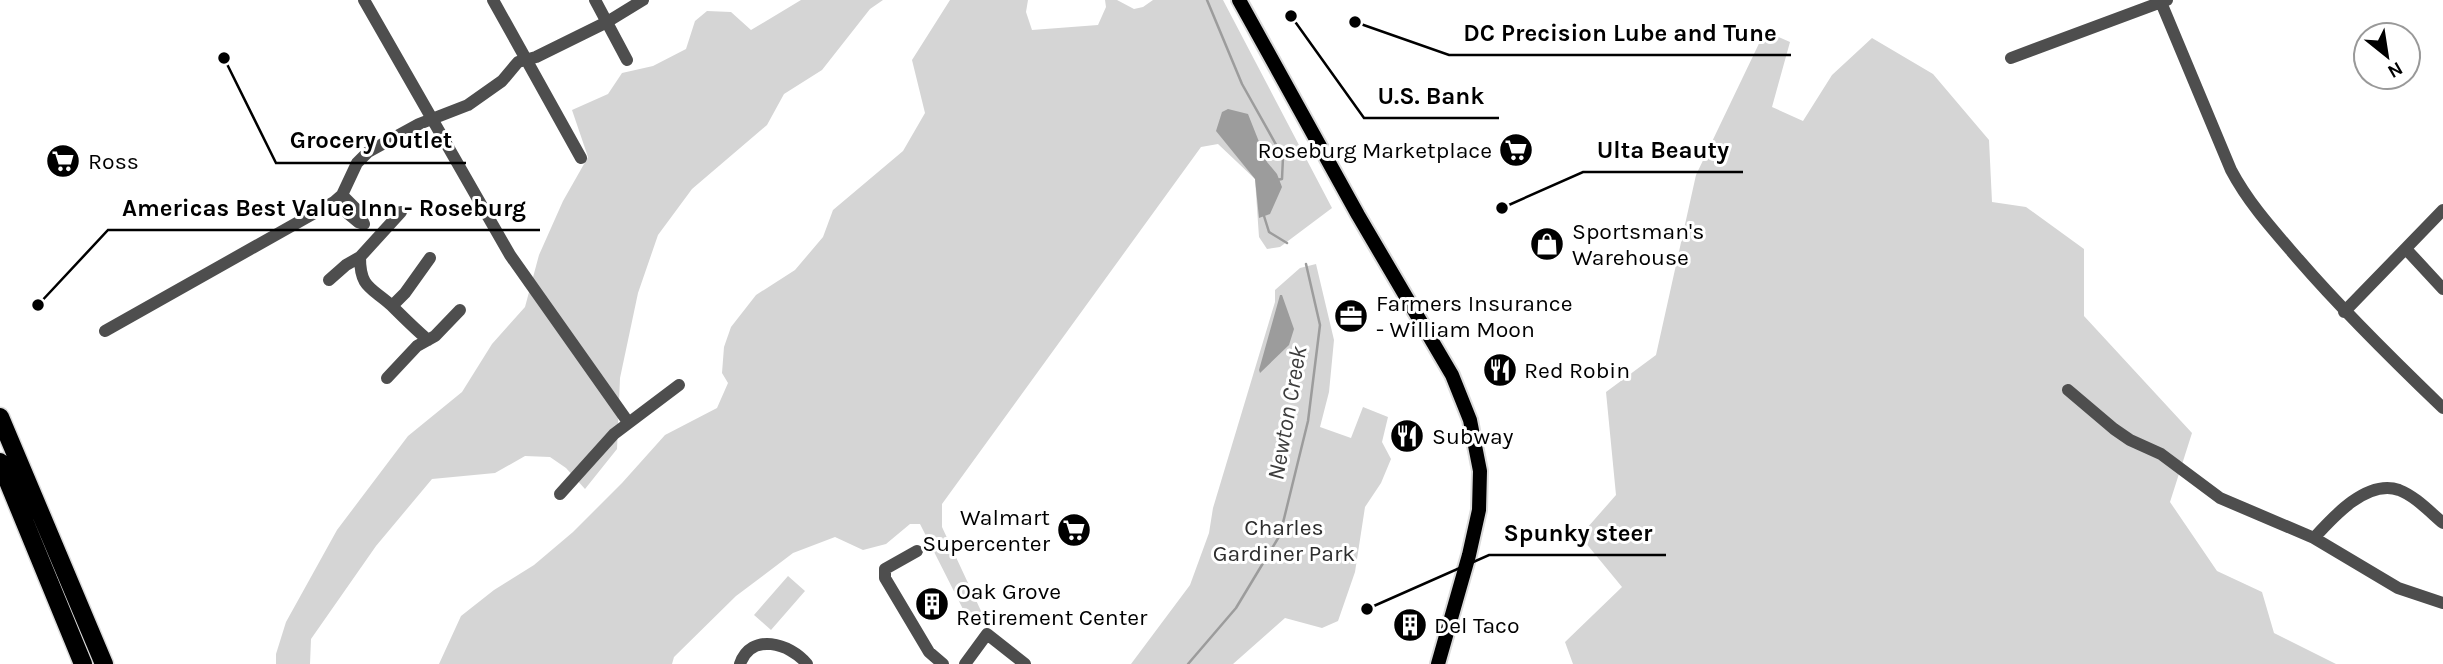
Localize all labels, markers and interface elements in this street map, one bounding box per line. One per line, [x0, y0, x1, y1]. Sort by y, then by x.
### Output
callout: DC Precision Lube and Tune [1449, 10, 1791, 55]
text: DC Precision Lube and Tune [1463, 19, 1777, 47]
north arrow [2352, 21, 2422, 91]
text: N [2384, 57, 2406, 83]
callout: U.S. Bank [1364, 73, 1499, 118]
text: U.S. Bank [1378, 82, 1485, 110]
callout: Grocery Outlet [276, 118, 466, 163]
text: Grocery Outlet [290, 126, 452, 154]
callout: Ulta Beauty [1583, 127, 1743, 172]
supermarket icon: Roseburg Marketplace [1497, 131, 1535, 169]
text: Ulta Beauty [1597, 136, 1729, 164]
place label: Roseburg Marketplace [1257, 137, 1492, 164]
supermarket icon: Ross [44, 142, 82, 180]
place label: Ross [88, 148, 139, 175]
callout: Americas Best Value Inn - Roseburg [108, 185, 540, 230]
text: Americas Best Value Inn - Roseburg [122, 194, 526, 222]
place label: Sportsman's Warehouse [1572, 218, 1704, 271]
shop icon: Sportsman's Warehouse [1528, 225, 1566, 263]
place label: Farmers Insurance - William Moon [1376, 290, 1573, 343]
office icon: Farmers Insurance - William Moon [1332, 297, 1370, 335]
water label: Newton Creek [1261, 343, 1313, 482]
restaurant icon: Red Robin [1481, 351, 1519, 389]
place label: Red Robin [1524, 357, 1630, 384]
restaurant icon: Subway [1388, 417, 1426, 455]
place label: Subway [1432, 423, 1514, 450]
place label: Walmart Supercenter [922, 504, 1051, 557]
callout: Spunky steer [1489, 510, 1666, 555]
supermarket icon: Walmart Supercenter [1055, 511, 1093, 549]
park label: Charles Gardiner Park [1213, 514, 1355, 567]
text: Spunky steer [1503, 519, 1653, 547]
place label: Oak Grove Retirement Center [956, 578, 1148, 631]
building icon: Oak Grove Retirement Center [913, 585, 951, 623]
building icon: Del Taco [1391, 606, 1429, 644]
place label: Del Taco [1434, 612, 1520, 639]

